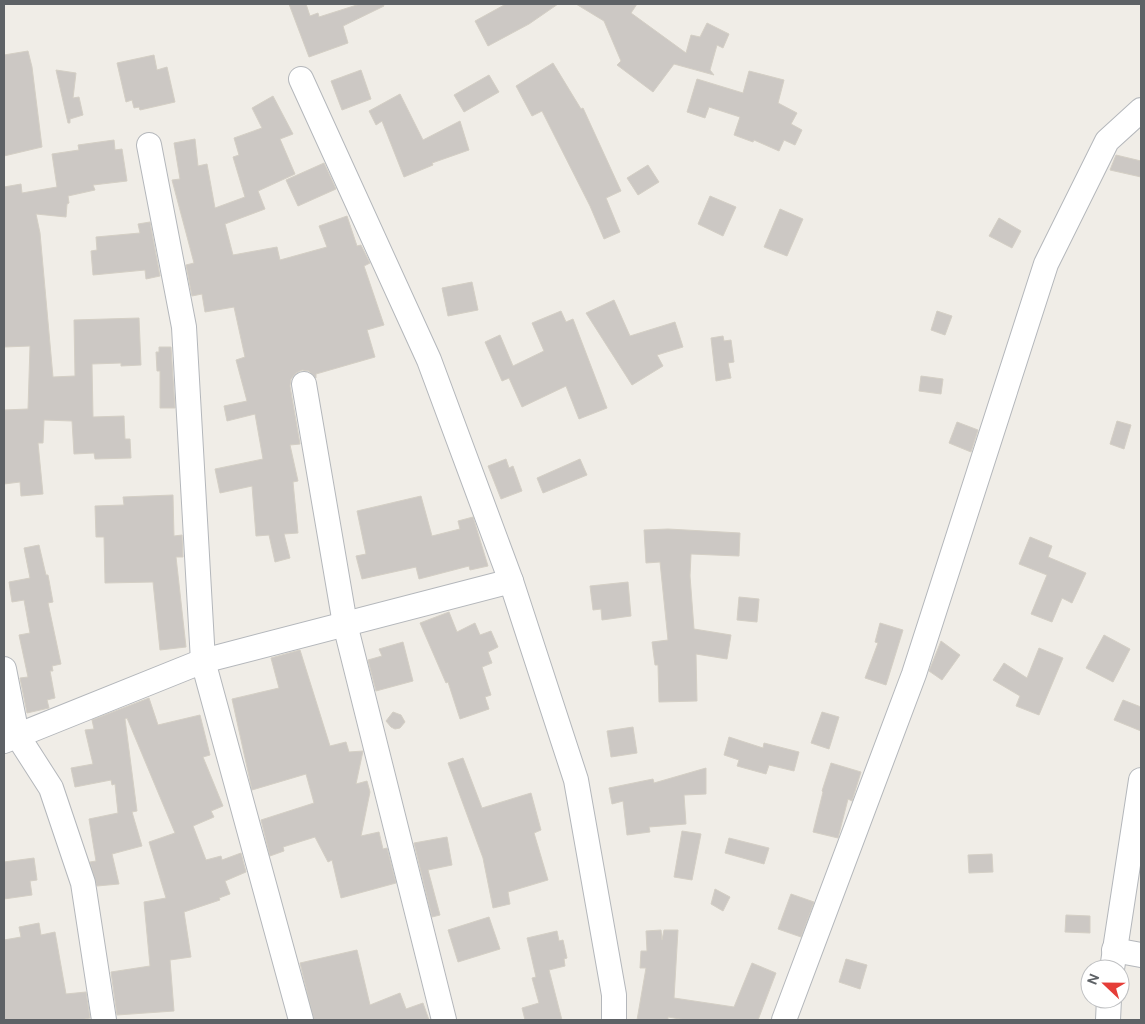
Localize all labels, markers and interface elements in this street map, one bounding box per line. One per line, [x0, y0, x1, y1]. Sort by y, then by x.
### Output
north arrow [1080, 959, 1130, 1009]
text: N [1083, 971, 1103, 987]

